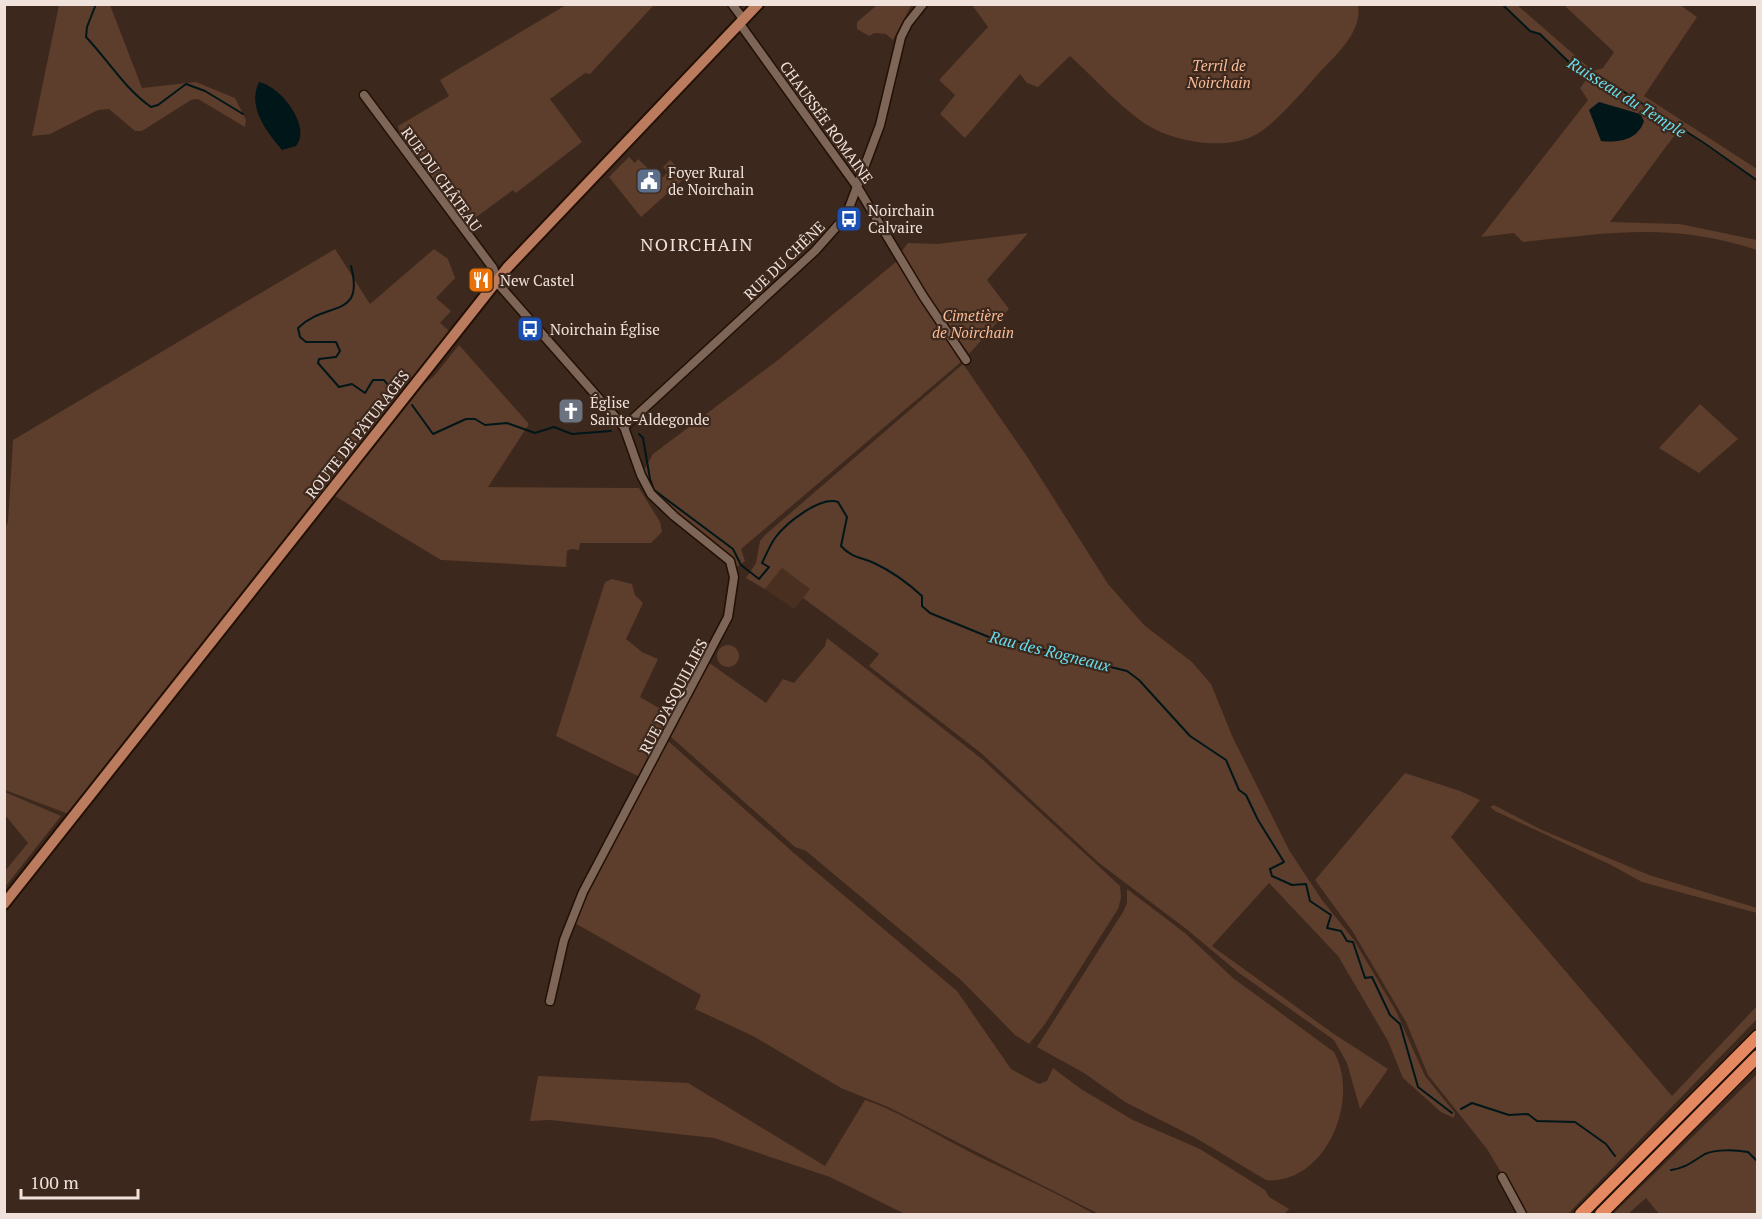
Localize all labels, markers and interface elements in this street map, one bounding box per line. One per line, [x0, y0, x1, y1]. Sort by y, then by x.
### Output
water label: Ruisseau du Temple [1563, 51, 1690, 142]
park label: Terril de Noirchain [1186, 55, 1251, 92]
street label: CHAUSSÉE ROMAINE [776, 57, 878, 187]
street label: RUE DU CHÂTEAU [397, 123, 487, 235]
place label: Foyer Rural de Noirchain [668, 162, 754, 199]
public building icon: Foyer Rural de Noirchain [634, 166, 664, 196]
place label: Noirchain Calvaire [868, 200, 934, 237]
bus stop icon: Noirchain Calvaire [834, 204, 864, 234]
street label: RUE DU CHÊNE [739, 216, 829, 304]
district label: NOIRCHAIN [640, 232, 754, 256]
restaurant icon: New Castel [466, 265, 496, 295]
place label: New Castel [500, 270, 574, 290]
park label: Cimetière de Noirchain [932, 305, 1014, 342]
bus stop icon: Noirchain Église [515, 314, 545, 344]
place label: Noirchain Église [550, 319, 660, 339]
street label: ROUTE DE PÂTURAGES [301, 366, 413, 502]
place label: Église Sainte-Aldegonde [590, 392, 710, 429]
church icon: Église Sainte-Aldegonde [556, 396, 586, 426]
water label: Rau des Rogneaux [986, 625, 1113, 677]
street label: RUE D'ASQUILLIES [634, 635, 712, 757]
scale bar [21, 1162, 138, 1200]
text: 100 m [30, 1170, 79, 1194]

